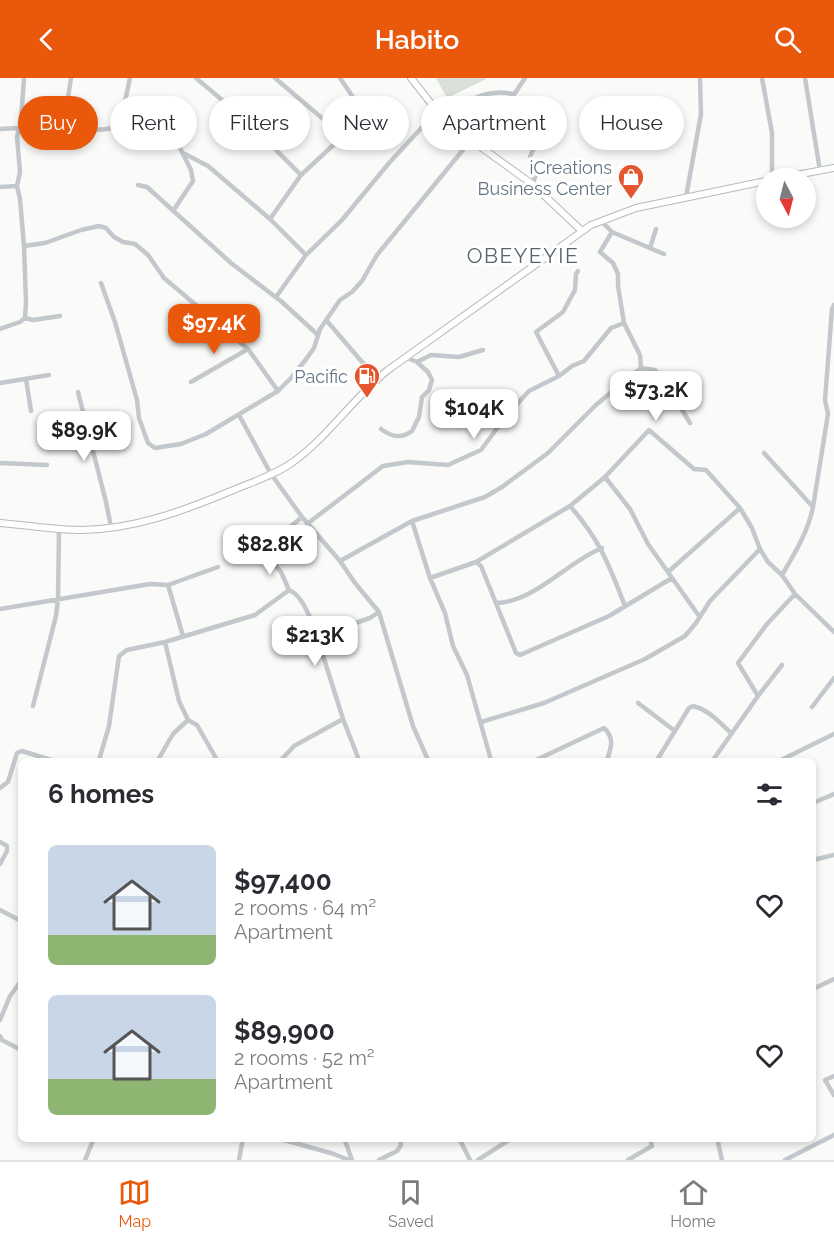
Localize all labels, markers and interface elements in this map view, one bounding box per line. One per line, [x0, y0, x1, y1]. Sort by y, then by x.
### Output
icon: back [30, 23, 63, 56]
icon: search [771, 23, 804, 56]
text: Habito [375, 24, 459, 55]
chip: Buy [18, 96, 98, 150]
chip: Rent [110, 96, 197, 150]
chip: Filters [209, 96, 310, 150]
chip: New [322, 96, 409, 150]
chip: Apartment [421, 96, 567, 150]
chip: House [579, 96, 684, 150]
place label: iCreations Business Center [478, 157, 613, 199]
shop icon: iCreations Business Center [616, 162, 646, 200]
north arrow [756, 168, 816, 228]
map controls [756, 168, 816, 228]
district label: OBEYEYIE [467, 243, 579, 268]
pin: $97.4K [165, 304, 263, 355]
text: $97.4K [182, 311, 246, 335]
fuel station icon: Pacific [352, 361, 382, 399]
place label: Pacific [294, 366, 348, 387]
pin: $73.2K [607, 371, 705, 422]
text: $73.2K [624, 378, 688, 402]
pin: $104K [432, 389, 516, 440]
text: $104K [444, 396, 504, 420]
pin: $89.9K [35, 411, 133, 462]
text: $89.9K [51, 418, 117, 442]
pin: $82.8K [221, 525, 319, 576]
text: $82.8K [237, 532, 303, 556]
pin: $213K [273, 616, 357, 667]
text: $213K [286, 623, 344, 647]
icon: filters [753, 778, 786, 811]
text: 6 homes [48, 779, 154, 809]
text: $97,400 [234, 866, 332, 896]
icon: home [96, 869, 168, 941]
icon: heart [753, 889, 786, 922]
text: 2 rooms · 64 m² [234, 896, 376, 920]
text: Apartment [234, 920, 333, 944]
text: $89,900 [234, 1016, 335, 1046]
icon: home [96, 1019, 168, 1091]
icon: heart [753, 1039, 786, 1072]
text: 2 rooms · 52 m² [234, 1046, 375, 1070]
text: Apartment [234, 1070, 333, 1094]
tab: Map [118, 1176, 151, 1231]
tab: Saved [388, 1176, 434, 1231]
tab: Home [670, 1176, 716, 1231]

